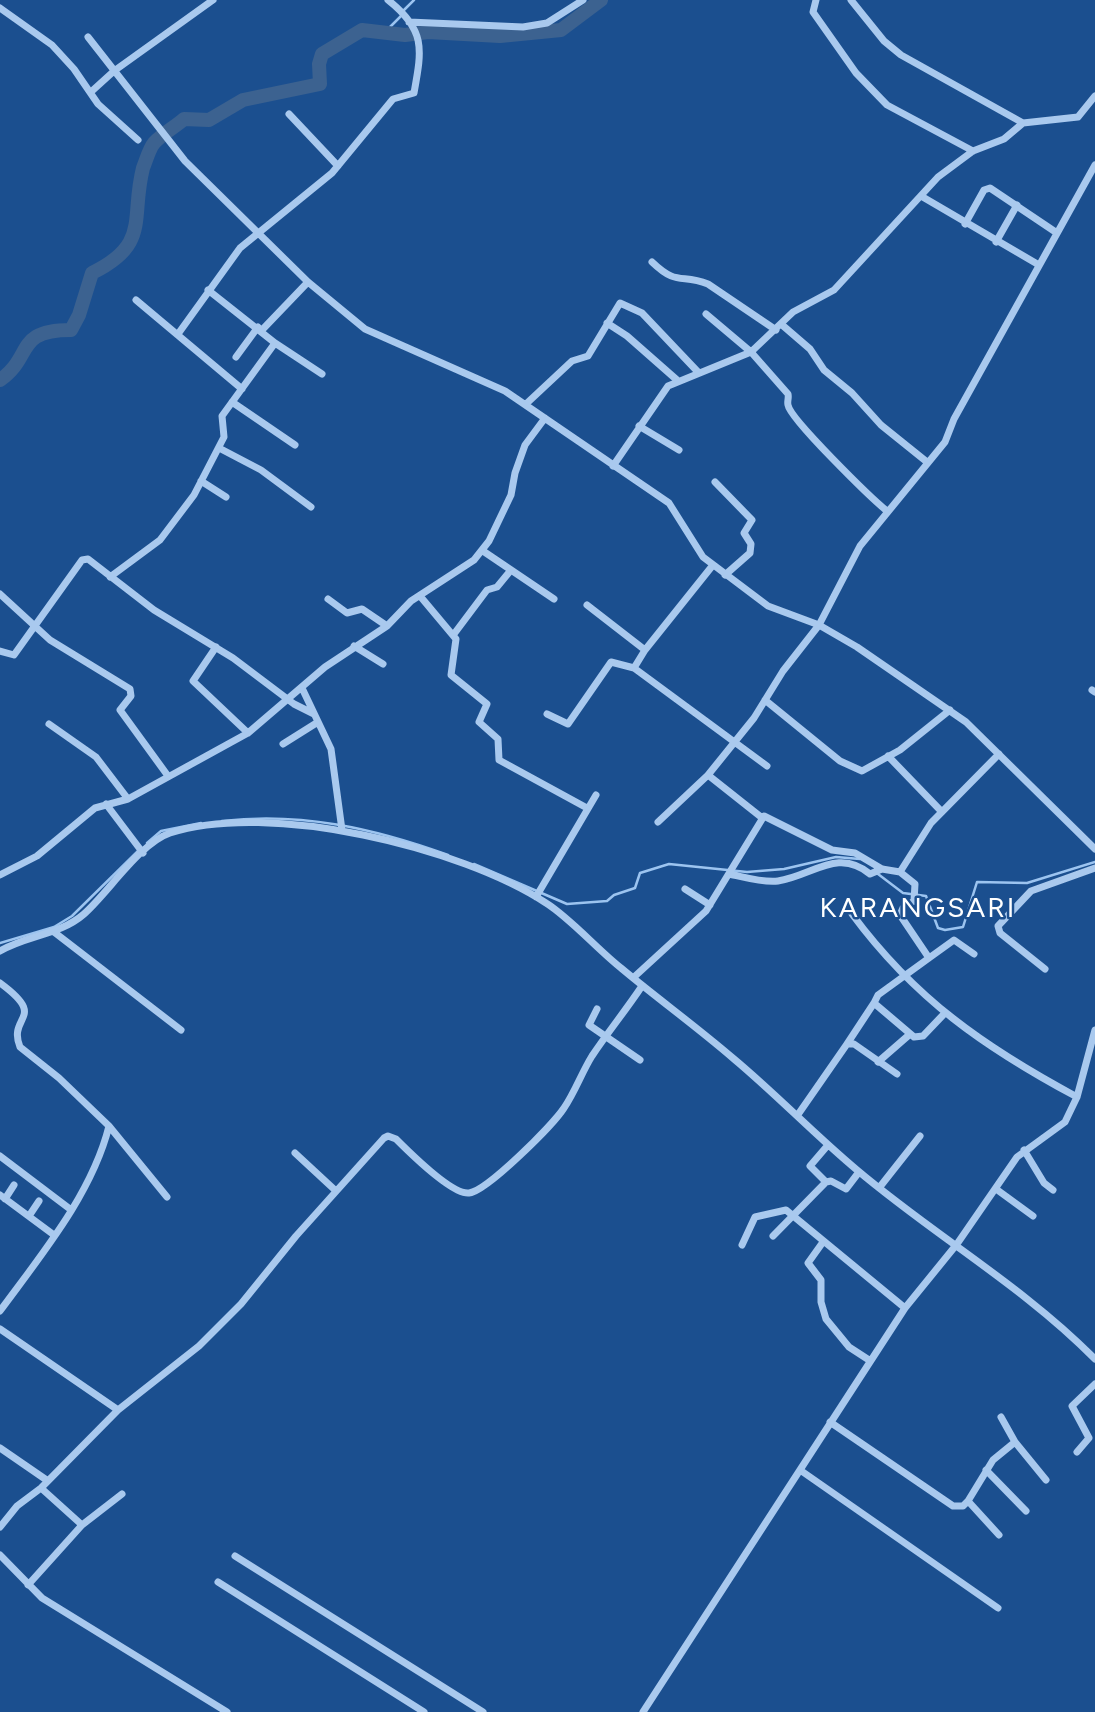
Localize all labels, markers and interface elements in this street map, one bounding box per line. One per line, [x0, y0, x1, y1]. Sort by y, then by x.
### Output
district label: KARANGSARI [821, 892, 1015, 926]

